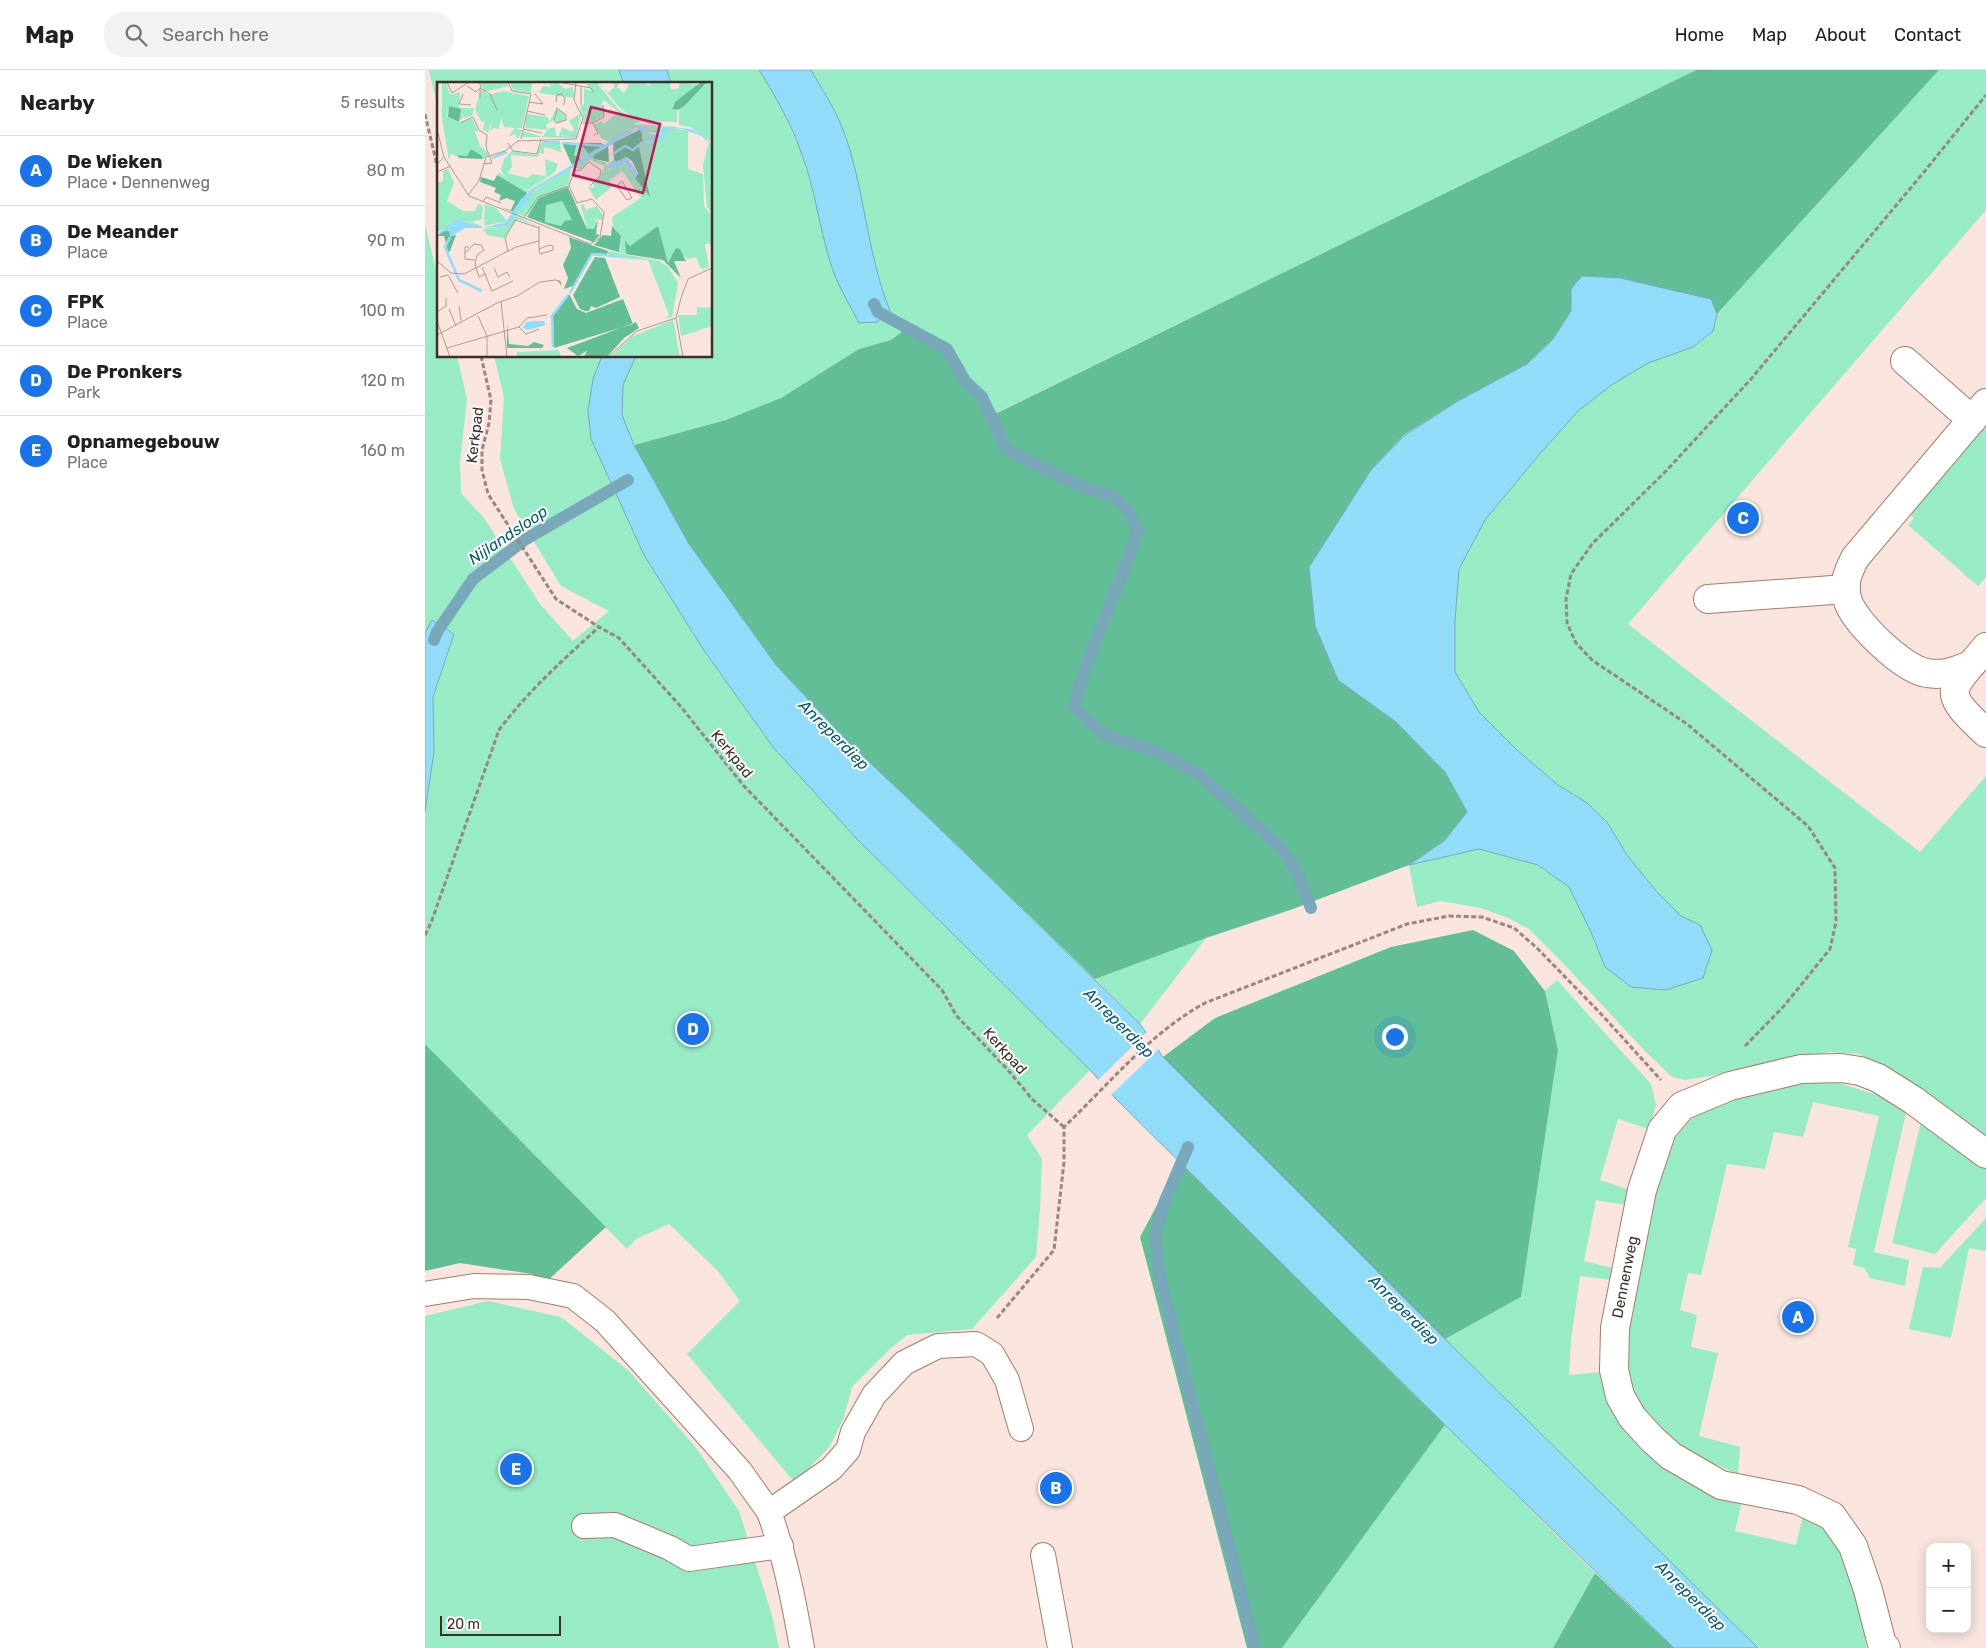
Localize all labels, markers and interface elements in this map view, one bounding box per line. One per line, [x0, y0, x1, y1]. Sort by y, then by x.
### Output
search box [104, 12, 454, 57]
text: Map [25, 21, 74, 49]
icon: search [122, 21, 150, 49]
text: Search here [162, 23, 269, 46]
text: Home [1675, 24, 1724, 46]
text: Map [1752, 24, 1787, 46]
text: About [1815, 24, 1866, 46]
text: Contact [1894, 24, 1961, 46]
inset map [437, 82, 713, 358]
text: Nearby [20, 90, 95, 115]
text: 5 results [341, 93, 405, 112]
text: De Wieken [67, 150, 162, 173]
text: A [30, 161, 42, 180]
text: 80 m [367, 161, 405, 180]
text: Place · Dennenweg [67, 173, 210, 192]
text: De Meander [67, 220, 178, 243]
text: B [30, 231, 42, 250]
text: 90 m [367, 231, 405, 250]
text: Place [67, 243, 108, 262]
text: FPK [67, 290, 104, 313]
text: C [30, 301, 42, 320]
text: 100 m [360, 301, 405, 320]
text: Place [67, 313, 108, 332]
text: De Pronkers [67, 360, 182, 383]
text: D [30, 371, 42, 390]
text: 120 m [360, 371, 405, 390]
text: Park [67, 383, 100, 402]
street label: Kerkpad [463, 406, 487, 464]
text: Opnamegebouw [67, 430, 220, 453]
text: E [31, 441, 41, 460]
text: 160 m [360, 441, 405, 460]
text: Place [67, 453, 108, 472]
pin: C [1727, 499, 1759, 537]
water label: Nijlandsloop [465, 502, 551, 568]
water label: Anreperdiep [794, 695, 873, 774]
street label: Kerkpad [707, 726, 757, 782]
water label: Anreperdiep [1079, 983, 1158, 1062]
pin: D [677, 1010, 709, 1048]
street label: Kerkpad [979, 1024, 1031, 1078]
your location [1382, 1024, 1408, 1050]
street label: Dennenweg [1608, 1234, 1642, 1320]
water label: Anreperdiep [1364, 1270, 1443, 1349]
pin: A [1782, 1298, 1814, 1336]
pin: E [500, 1450, 532, 1488]
pin: B [1040, 1469, 1072, 1507]
map controls [1926, 1543, 1971, 1633]
button: + [1926, 1543, 1971, 1588]
water label: Anreperdiep [1651, 1556, 1730, 1635]
button: − [1926, 1588, 1971, 1633]
scale bar [440, 1613, 561, 1636]
text: 20 m [447, 1616, 480, 1633]

